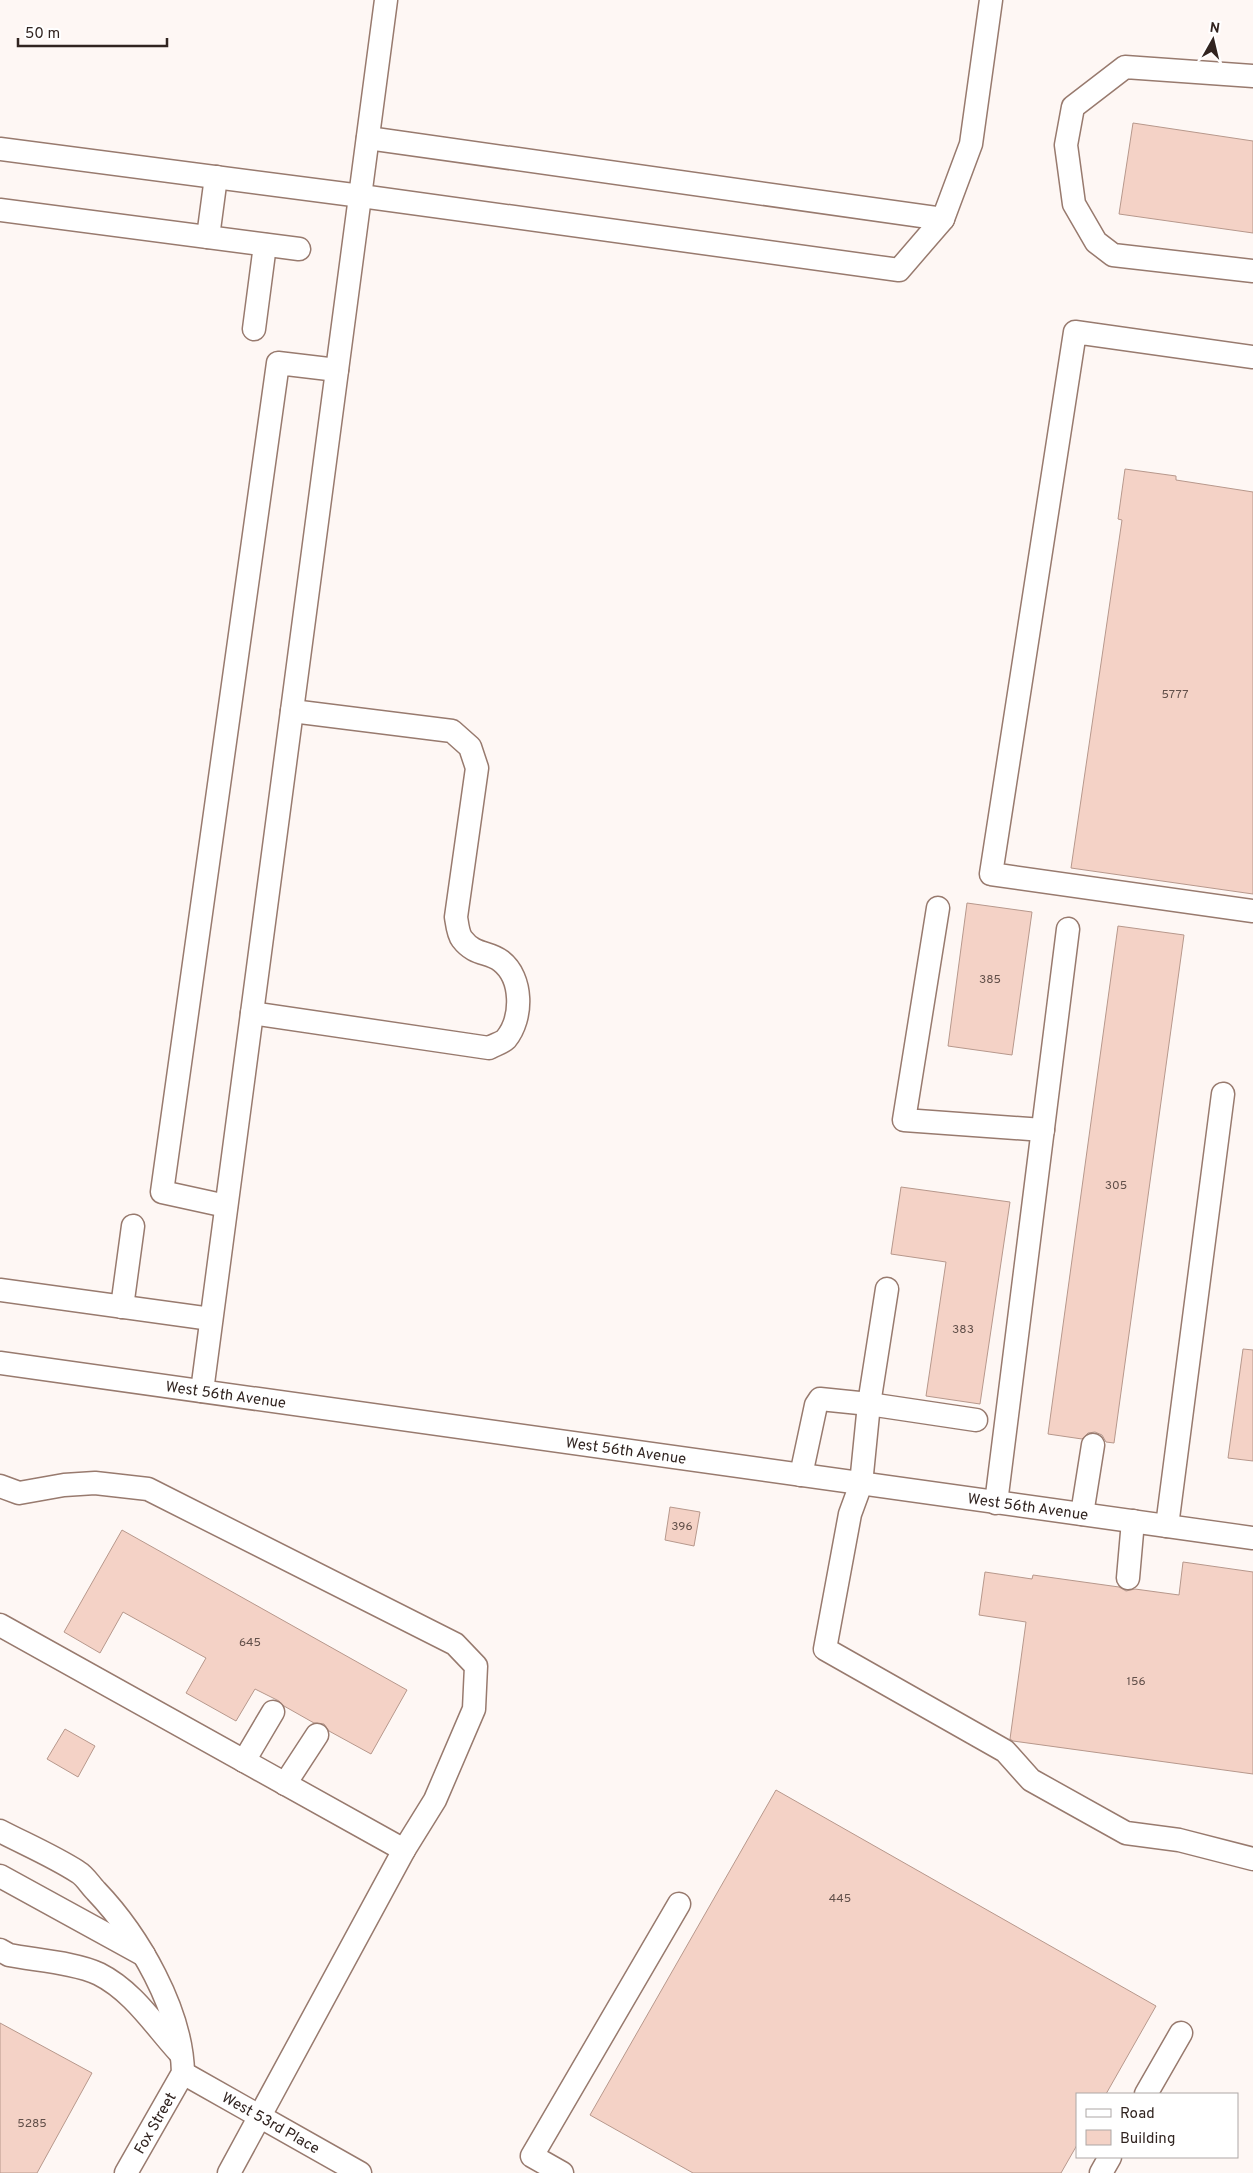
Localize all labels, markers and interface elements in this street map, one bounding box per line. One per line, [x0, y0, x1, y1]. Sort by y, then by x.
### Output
scale bar [18, 15, 166, 47]
north arrow [1188, 15, 1238, 65]
text: N [1208, 19, 1221, 38]
text: 50 m [25, 25, 60, 44]
house number: 5777 [1162, 687, 1188, 703]
house number: 385 [979, 972, 1001, 988]
house number: 305 [1105, 1178, 1127, 1194]
house number: 383 [952, 1322, 974, 1338]
street label: West 56th Avenue [164, 1378, 287, 1414]
street label: West 56th Avenue [564, 1434, 687, 1470]
street label: West 56th Avenue [966, 1490, 1089, 1526]
house number: 396 [671, 1519, 693, 1535]
house number: 645 [239, 1635, 261, 1651]
house number: 156 [1126, 1674, 1146, 1690]
house number: 445 [829, 1891, 851, 1907]
street label: West 53rd Place [218, 2089, 322, 2159]
street label: Fox Street [131, 2090, 181, 2158]
legend [1076, 2093, 1238, 2158]
text: Road [1120, 2105, 1155, 2124]
house number: 5285 [17, 2116, 47, 2132]
text: Building [1120, 2130, 1175, 2149]

